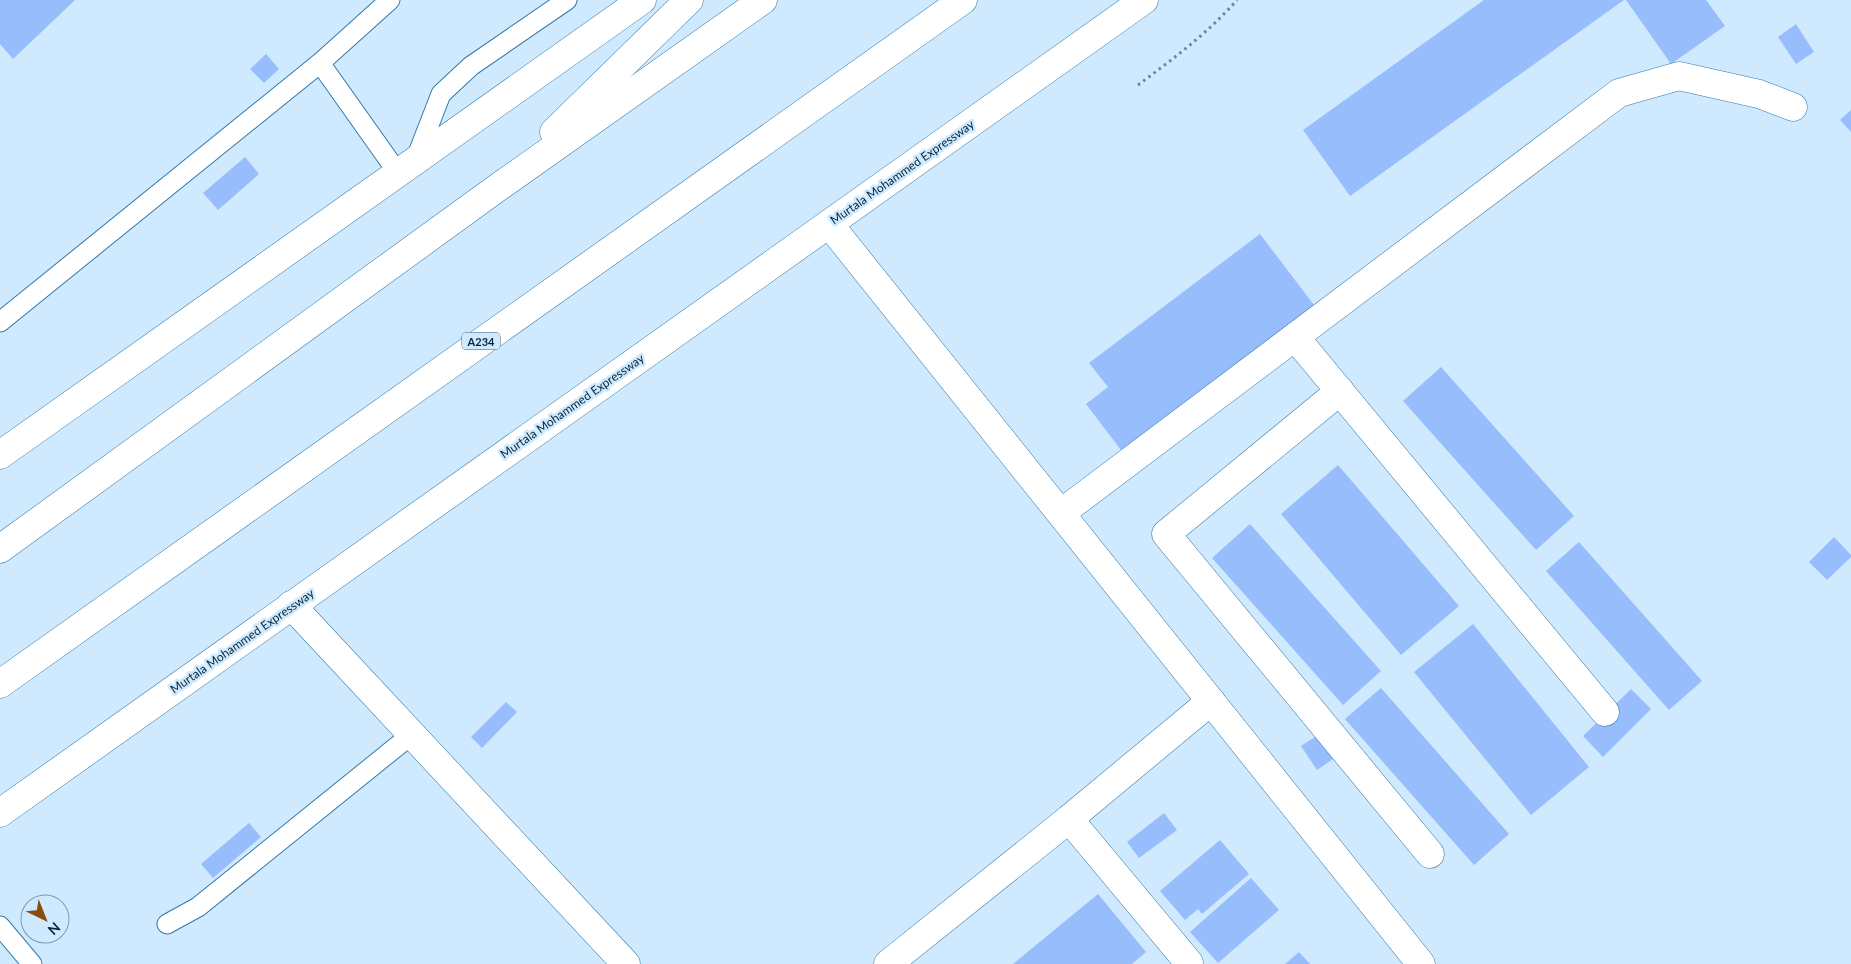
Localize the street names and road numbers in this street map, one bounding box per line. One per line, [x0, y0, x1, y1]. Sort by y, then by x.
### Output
street label: Murtala Mohammed Expressway [827, 116, 978, 228]
road number: A234 [462, 332, 500, 350]
street label: Murtala Mohammed Expressway [497, 350, 648, 462]
street label: Murtala Mohammed Expressway [167, 585, 318, 697]

